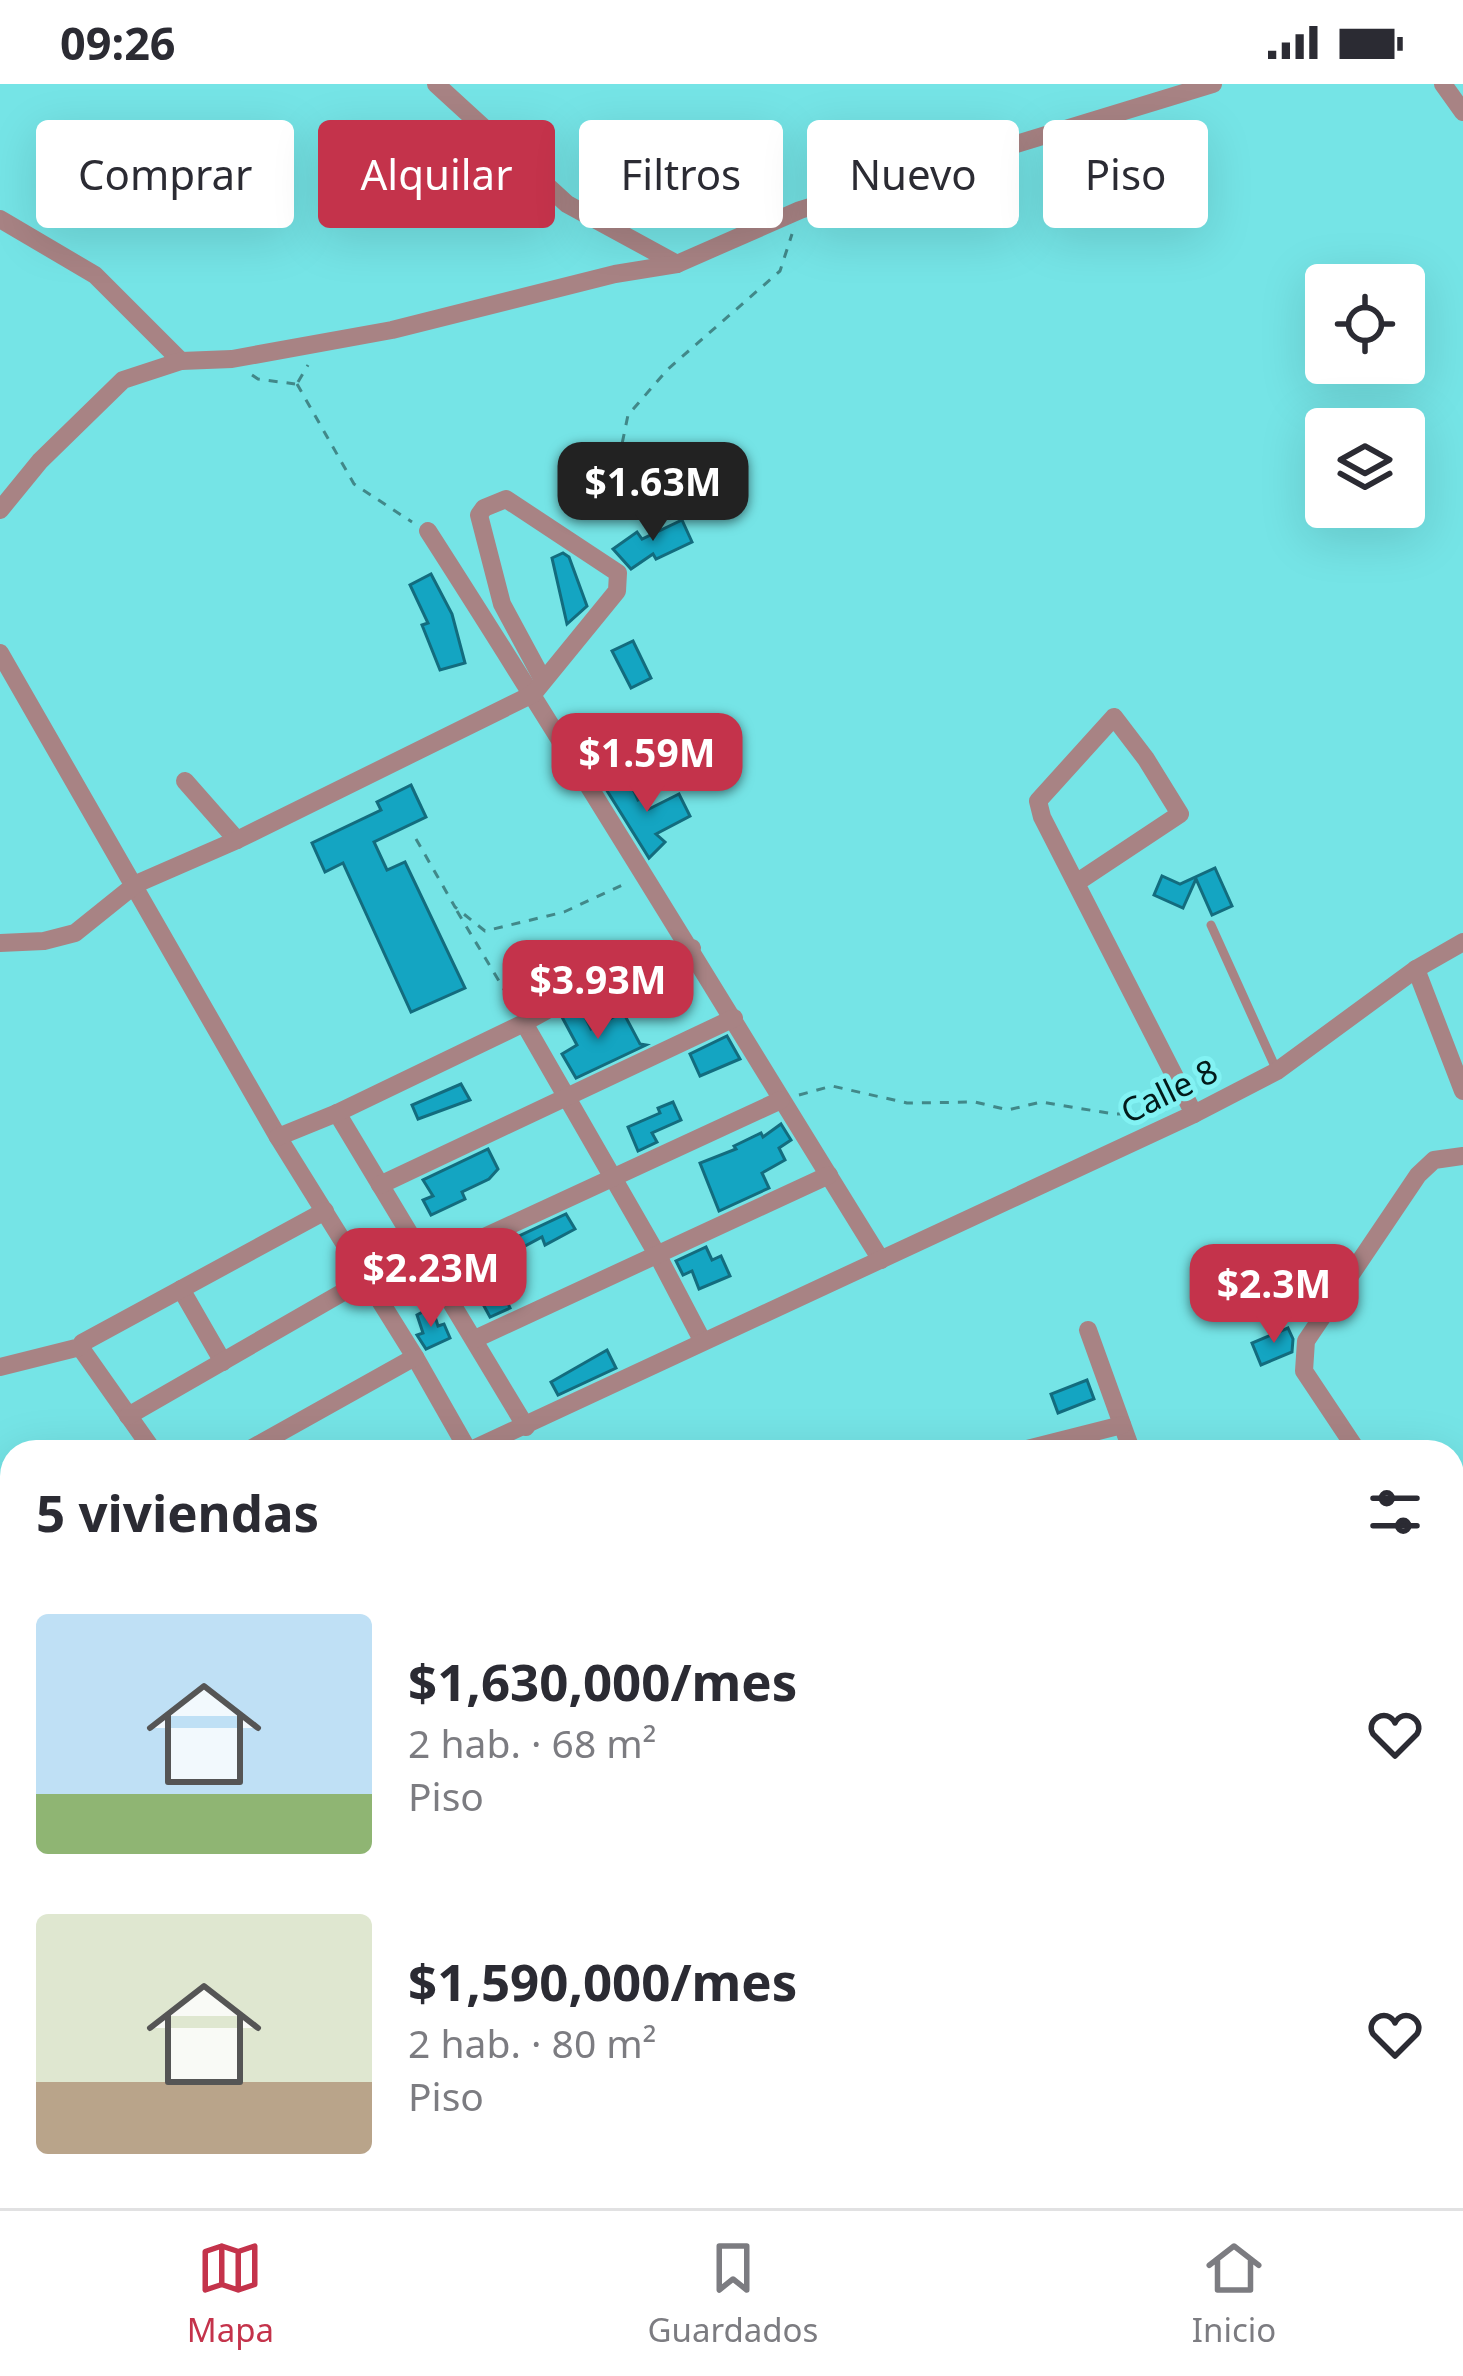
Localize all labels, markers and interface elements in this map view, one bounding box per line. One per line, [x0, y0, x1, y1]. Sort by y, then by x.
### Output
text: 09:26 [60, 12, 176, 73]
chip: Comprar [36, 120, 294, 228]
chip: Alquilar [318, 120, 555, 228]
chip: Filtros [579, 120, 783, 228]
chip: Nuevo [807, 120, 1019, 228]
chip: Piso [1043, 120, 1208, 228]
map controls [1305, 264, 1425, 528]
button: locate [1305, 264, 1425, 384]
button: layers [1305, 408, 1425, 528]
pin: $1.63M [555, 442, 751, 544]
text: $1.63M [585, 454, 721, 507]
pin: $1.59M [549, 713, 745, 815]
text: $1.59M [579, 725, 715, 778]
pin: $3.93M [500, 940, 696, 1042]
text: $3.93M [530, 952, 666, 1005]
street label: Calle 8 [1113, 1048, 1225, 1133]
pin: $2.23M [333, 1228, 529, 1330]
text: $2.23M [363, 1240, 499, 1293]
pin: $2.3M [1190, 1244, 1358, 1346]
text: $2.3M [1217, 1256, 1331, 1309]
text: 5 viviendas [36, 1477, 319, 1547]
icon: filters [1362, 1479, 1428, 1545]
text: $1,630,000/mes [408, 1646, 797, 1716]
icon: home [132, 1662, 276, 1806]
icon: heart [1362, 1701, 1428, 1767]
text: 2 hab. · 68 m² [408, 1716, 656, 1769]
text: Piso [408, 1769, 484, 1822]
text: $1,590,000/mes [408, 1946, 797, 2016]
icon: home [132, 1962, 276, 2106]
icon: heart [1362, 2001, 1428, 2067]
text: 2 hab. · 80 m² [408, 2016, 656, 2069]
text: Piso [408, 2069, 484, 2122]
tab: Mapa [187, 2235, 274, 2352]
tab: Guardados [648, 2235, 818, 2352]
tab: Inicio [1192, 2235, 1276, 2352]

